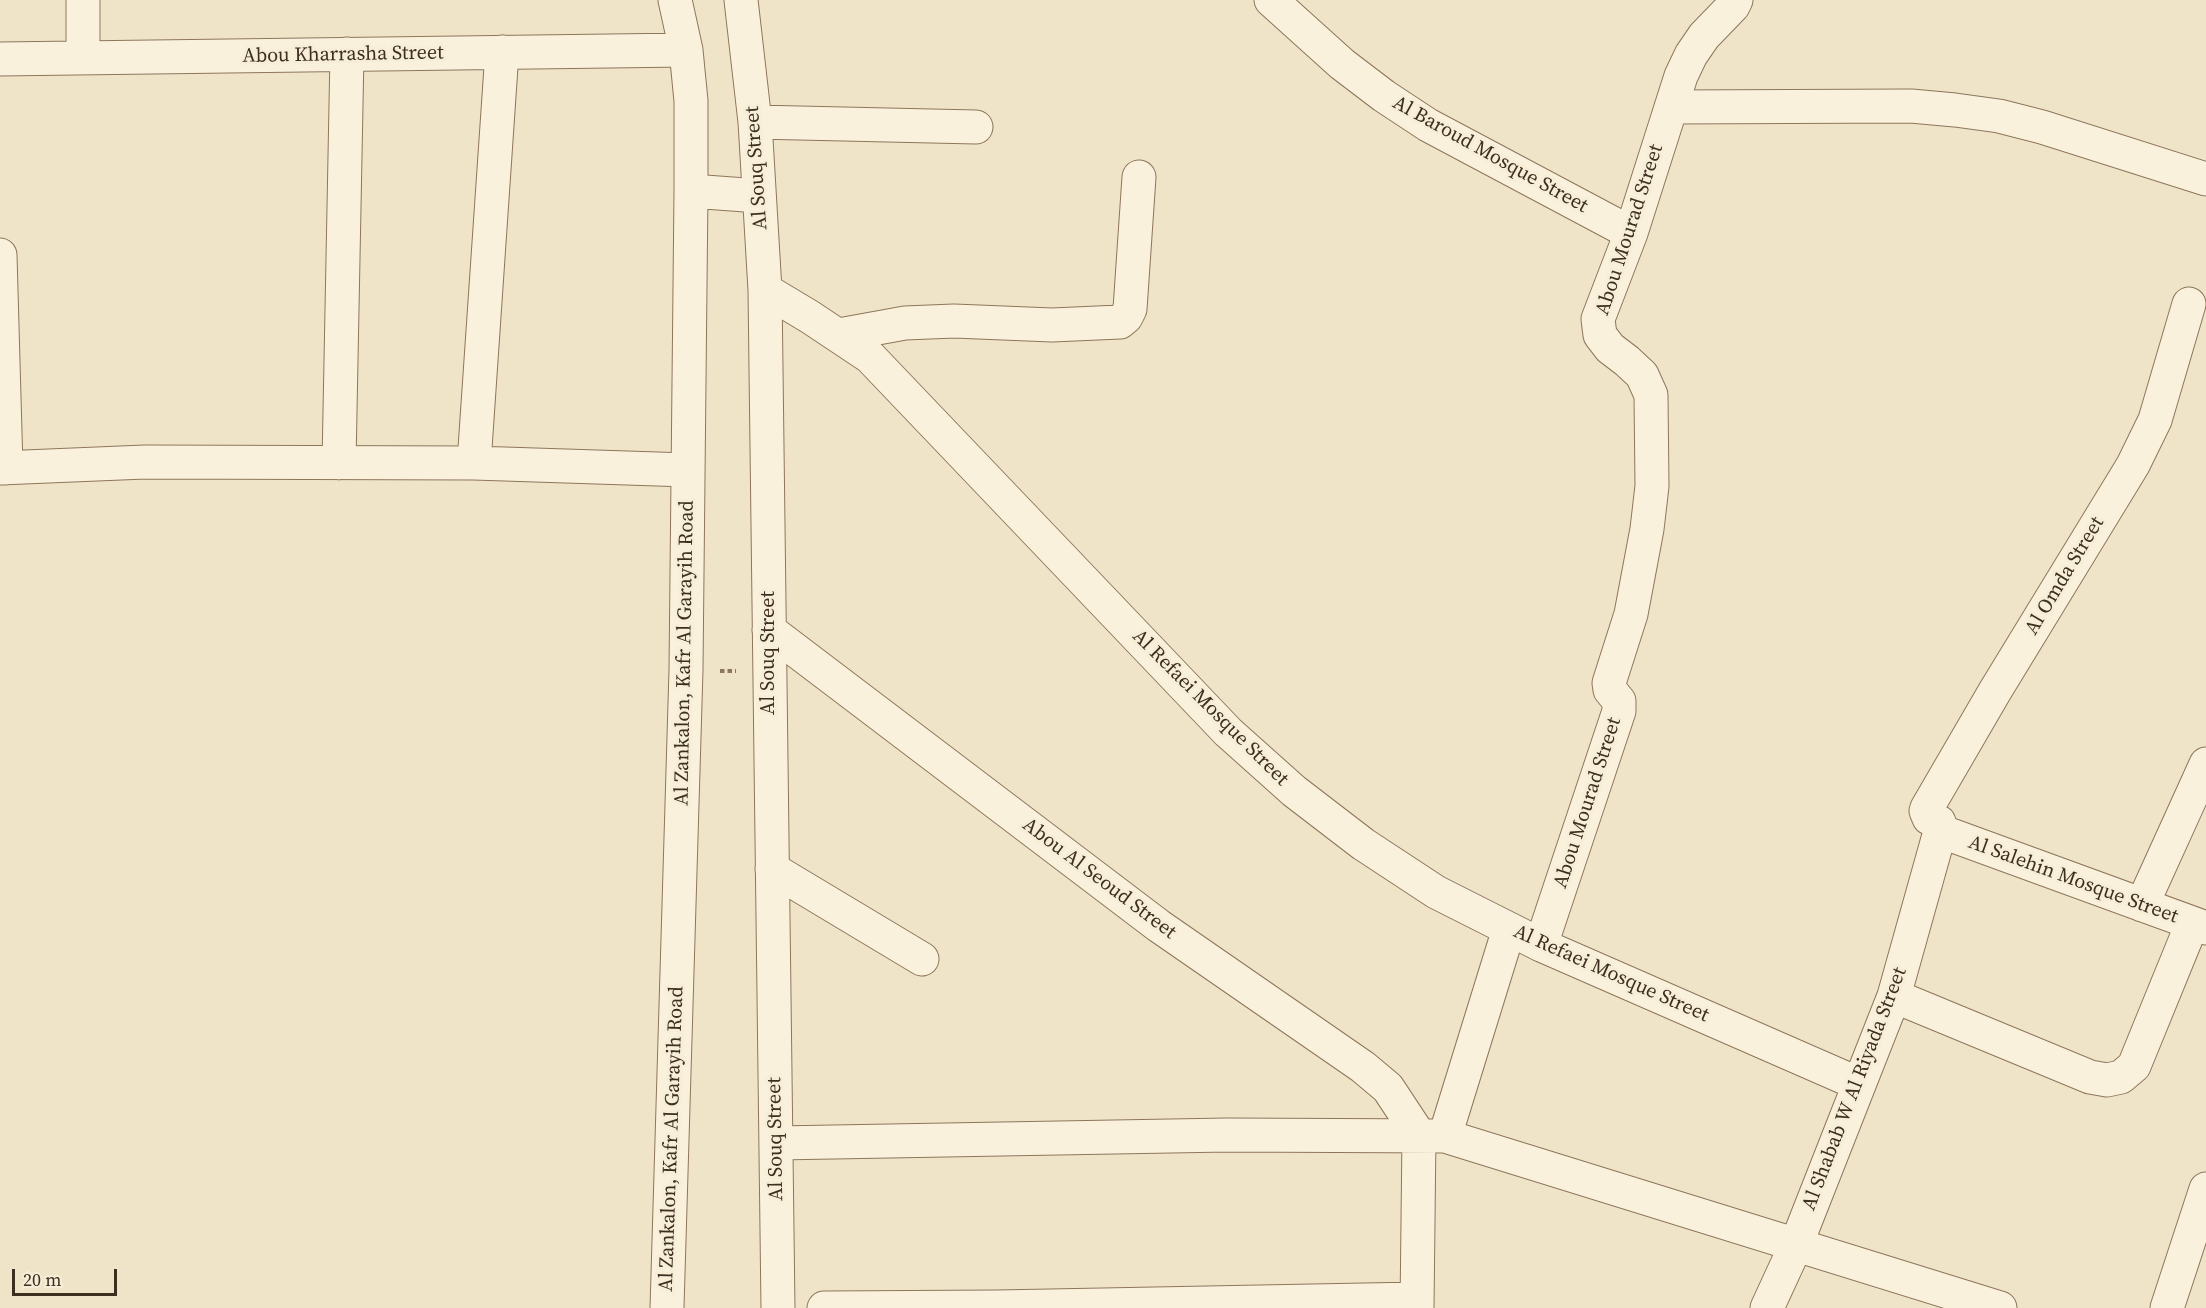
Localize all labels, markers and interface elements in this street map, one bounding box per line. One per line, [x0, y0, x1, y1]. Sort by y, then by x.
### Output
street label: Abou Kharrasha Street [242, 41, 444, 69]
street label: Al Baroud Mosque Street [1388, 91, 1592, 219]
street label: Al Souq Street [741, 105, 773, 231]
street label: Abou Mourad Street [1591, 142, 1669, 318]
street label: Al Zankalon, Kafr Al Garayih Road [670, 500, 700, 806]
street label: Al Omda Street [2020, 513, 2110, 639]
street label: Al Souq Street [757, 591, 781, 715]
street label: Al Refaei Mosque Street [1127, 625, 1293, 791]
street label: Abou Mourad Street [1549, 715, 1627, 891]
street label: Abou Al Seoud Street [1017, 813, 1181, 945]
street label: Al Salehin Mosque Street [1965, 831, 2181, 929]
street label: Al Refaei Mosque Street [1510, 920, 1712, 1028]
street label: Al Shabab W Al Riyada Street [1798, 964, 1912, 1214]
street label: Al Zankalon, Kafr Al Garayih Road [655, 986, 689, 1292]
street label: Al Souq Street [763, 1077, 789, 1201]
scale bar [15, 1257, 120, 1295]
text: 20 m [23, 1267, 61, 1292]

